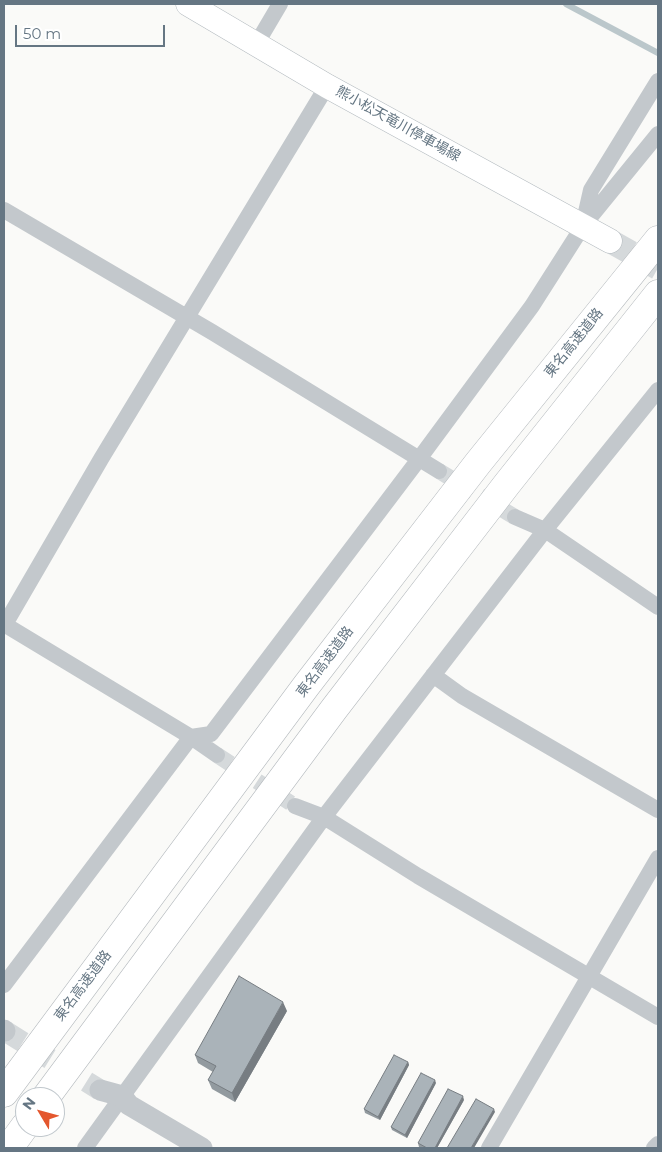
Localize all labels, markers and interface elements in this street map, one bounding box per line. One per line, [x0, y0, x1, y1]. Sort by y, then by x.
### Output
scale bar [18, 15, 168, 47]
text: 50 m [23, 24, 61, 43]
street label: 熊小松天竜川停車場線 [333, 83, 463, 165]
street label: 東名高速道路 [541, 305, 607, 381]
street label: 東名高速道路 [293, 623, 357, 701]
street label: 東名高速道路 [51, 947, 115, 1025]
north arrow [15, 1087, 65, 1137]
text: N [18, 1094, 39, 1114]

